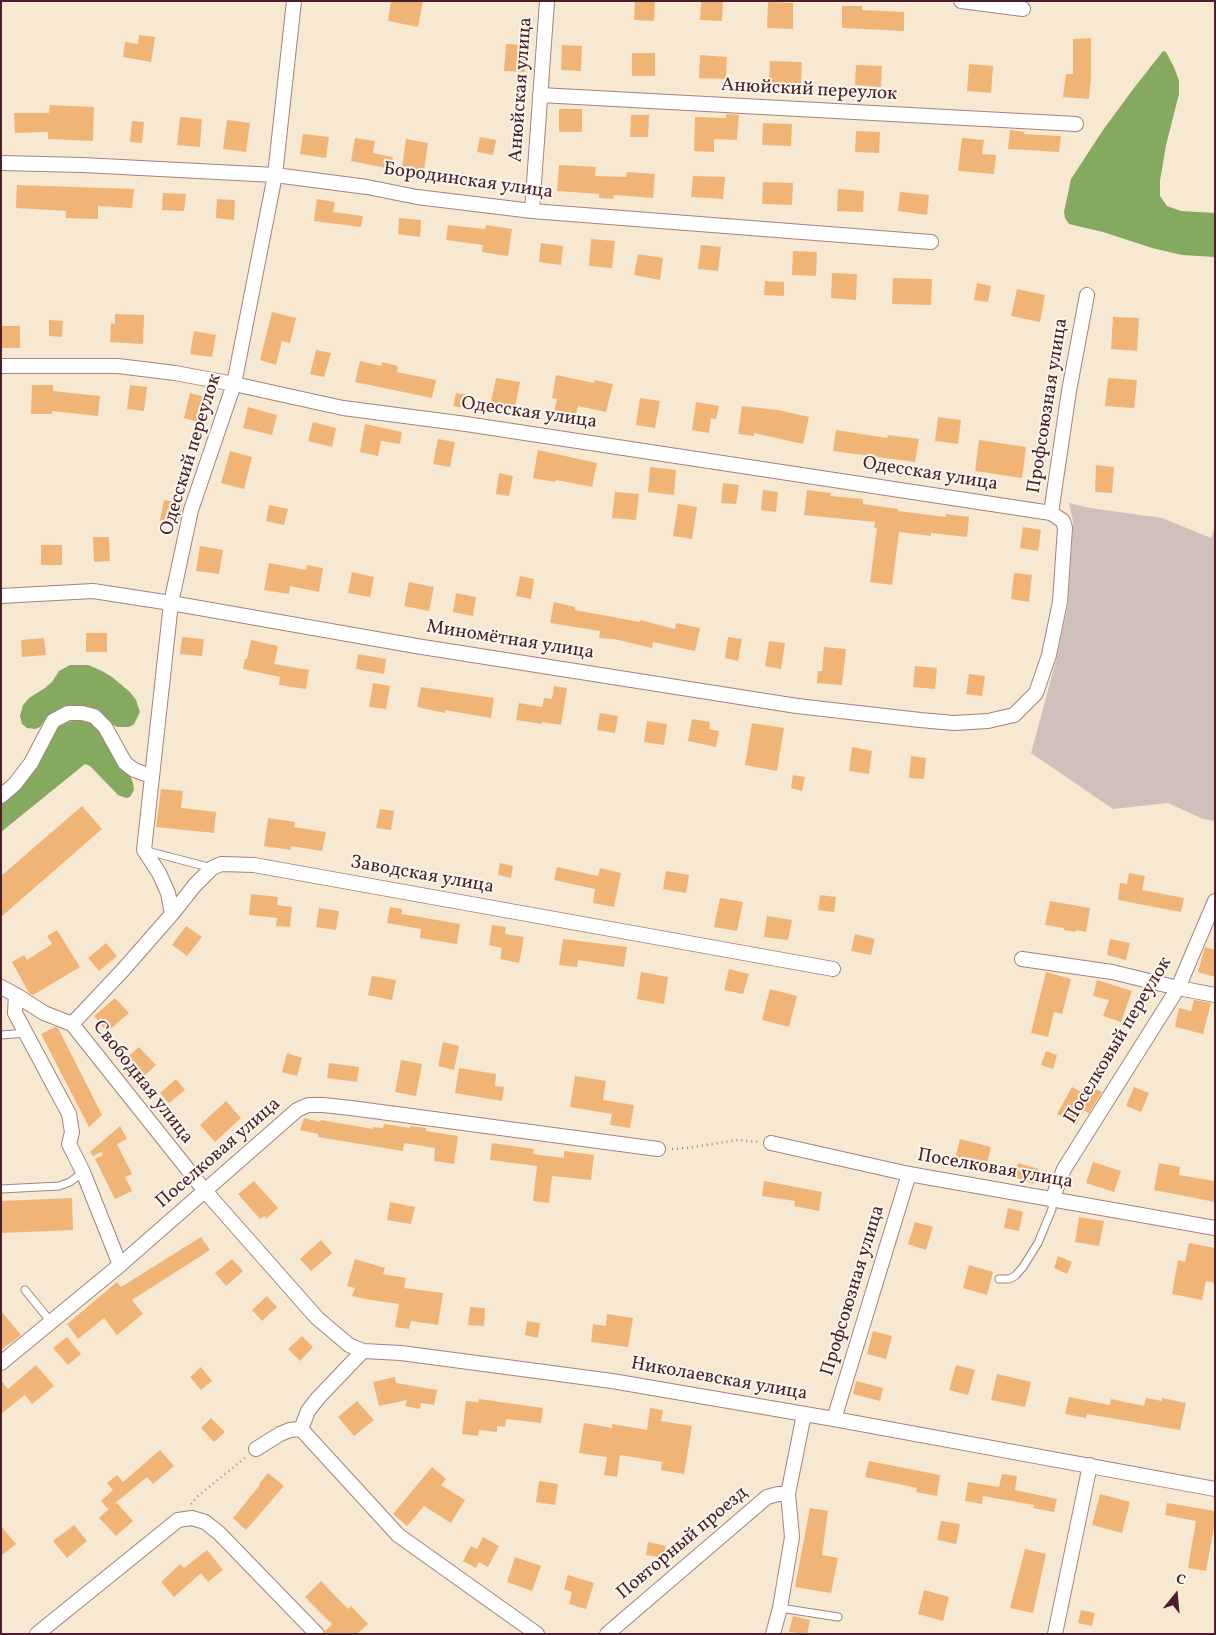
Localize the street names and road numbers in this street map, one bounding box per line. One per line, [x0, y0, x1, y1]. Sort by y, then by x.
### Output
street label: Анюйская улица [506, 17, 538, 163]
street label: Анюйский переулок [720, 75, 898, 107]
street label: Бородинская улица [382, 159, 554, 205]
street label: Профсоюзная улица [1024, 317, 1074, 495]
street label: Одесский переулок [157, 371, 227, 539]
street label: Одесская улица [460, 393, 598, 435]
street label: Одесская улица [861, 453, 999, 497]
street label: Миномётная улица [424, 616, 596, 666]
street label: Заводская улица [348, 852, 496, 900]
street label: Поселковый переулок [1060, 953, 1178, 1129]
street label: Свободная улица [87, 1017, 197, 1149]
street label: Поселковая улица [152, 1094, 286, 1214]
street label: Поселковая улица [915, 1145, 1075, 1195]
street label: Профсоюзная улица [817, 1203, 891, 1379]
street label: Николаевская улица [629, 1353, 809, 1407]
street label: Повторный проезд [613, 1483, 753, 1605]

